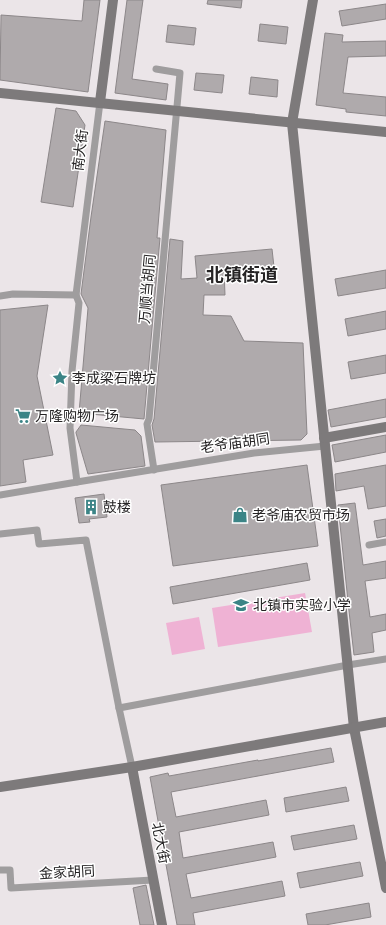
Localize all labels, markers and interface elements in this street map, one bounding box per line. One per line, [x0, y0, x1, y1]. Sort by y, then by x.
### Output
street label: 南大街 [70, 128, 91, 172]
street label: 万顺当胡同 [136, 253, 159, 325]
district label: 北镇街道 [206, 264, 278, 286]
place icon: 李成梁石牌坊 [51, 369, 69, 387]
place label: 李成梁石牌坊 [72, 370, 156, 387]
supermarket icon: 万隆购物广场 [14, 407, 32, 425]
place label: 万隆购物广场 [35, 408, 119, 425]
street label: 老爷庙胡同 [199, 430, 271, 457]
building icon: 鼓楼 [82, 498, 100, 516]
place label: 鼓楼 [103, 499, 131, 516]
shop icon: 老爷庙农贸市场 [231, 506, 249, 524]
place label: 老爷庙农贸市场 [252, 507, 350, 524]
school or university icon: 北镇市实验小学 [232, 596, 250, 614]
place label: 北镇市实验小学 [253, 597, 351, 614]
street label: 北大街 [148, 821, 173, 865]
street label: 金家胡同 [39, 863, 95, 882]

